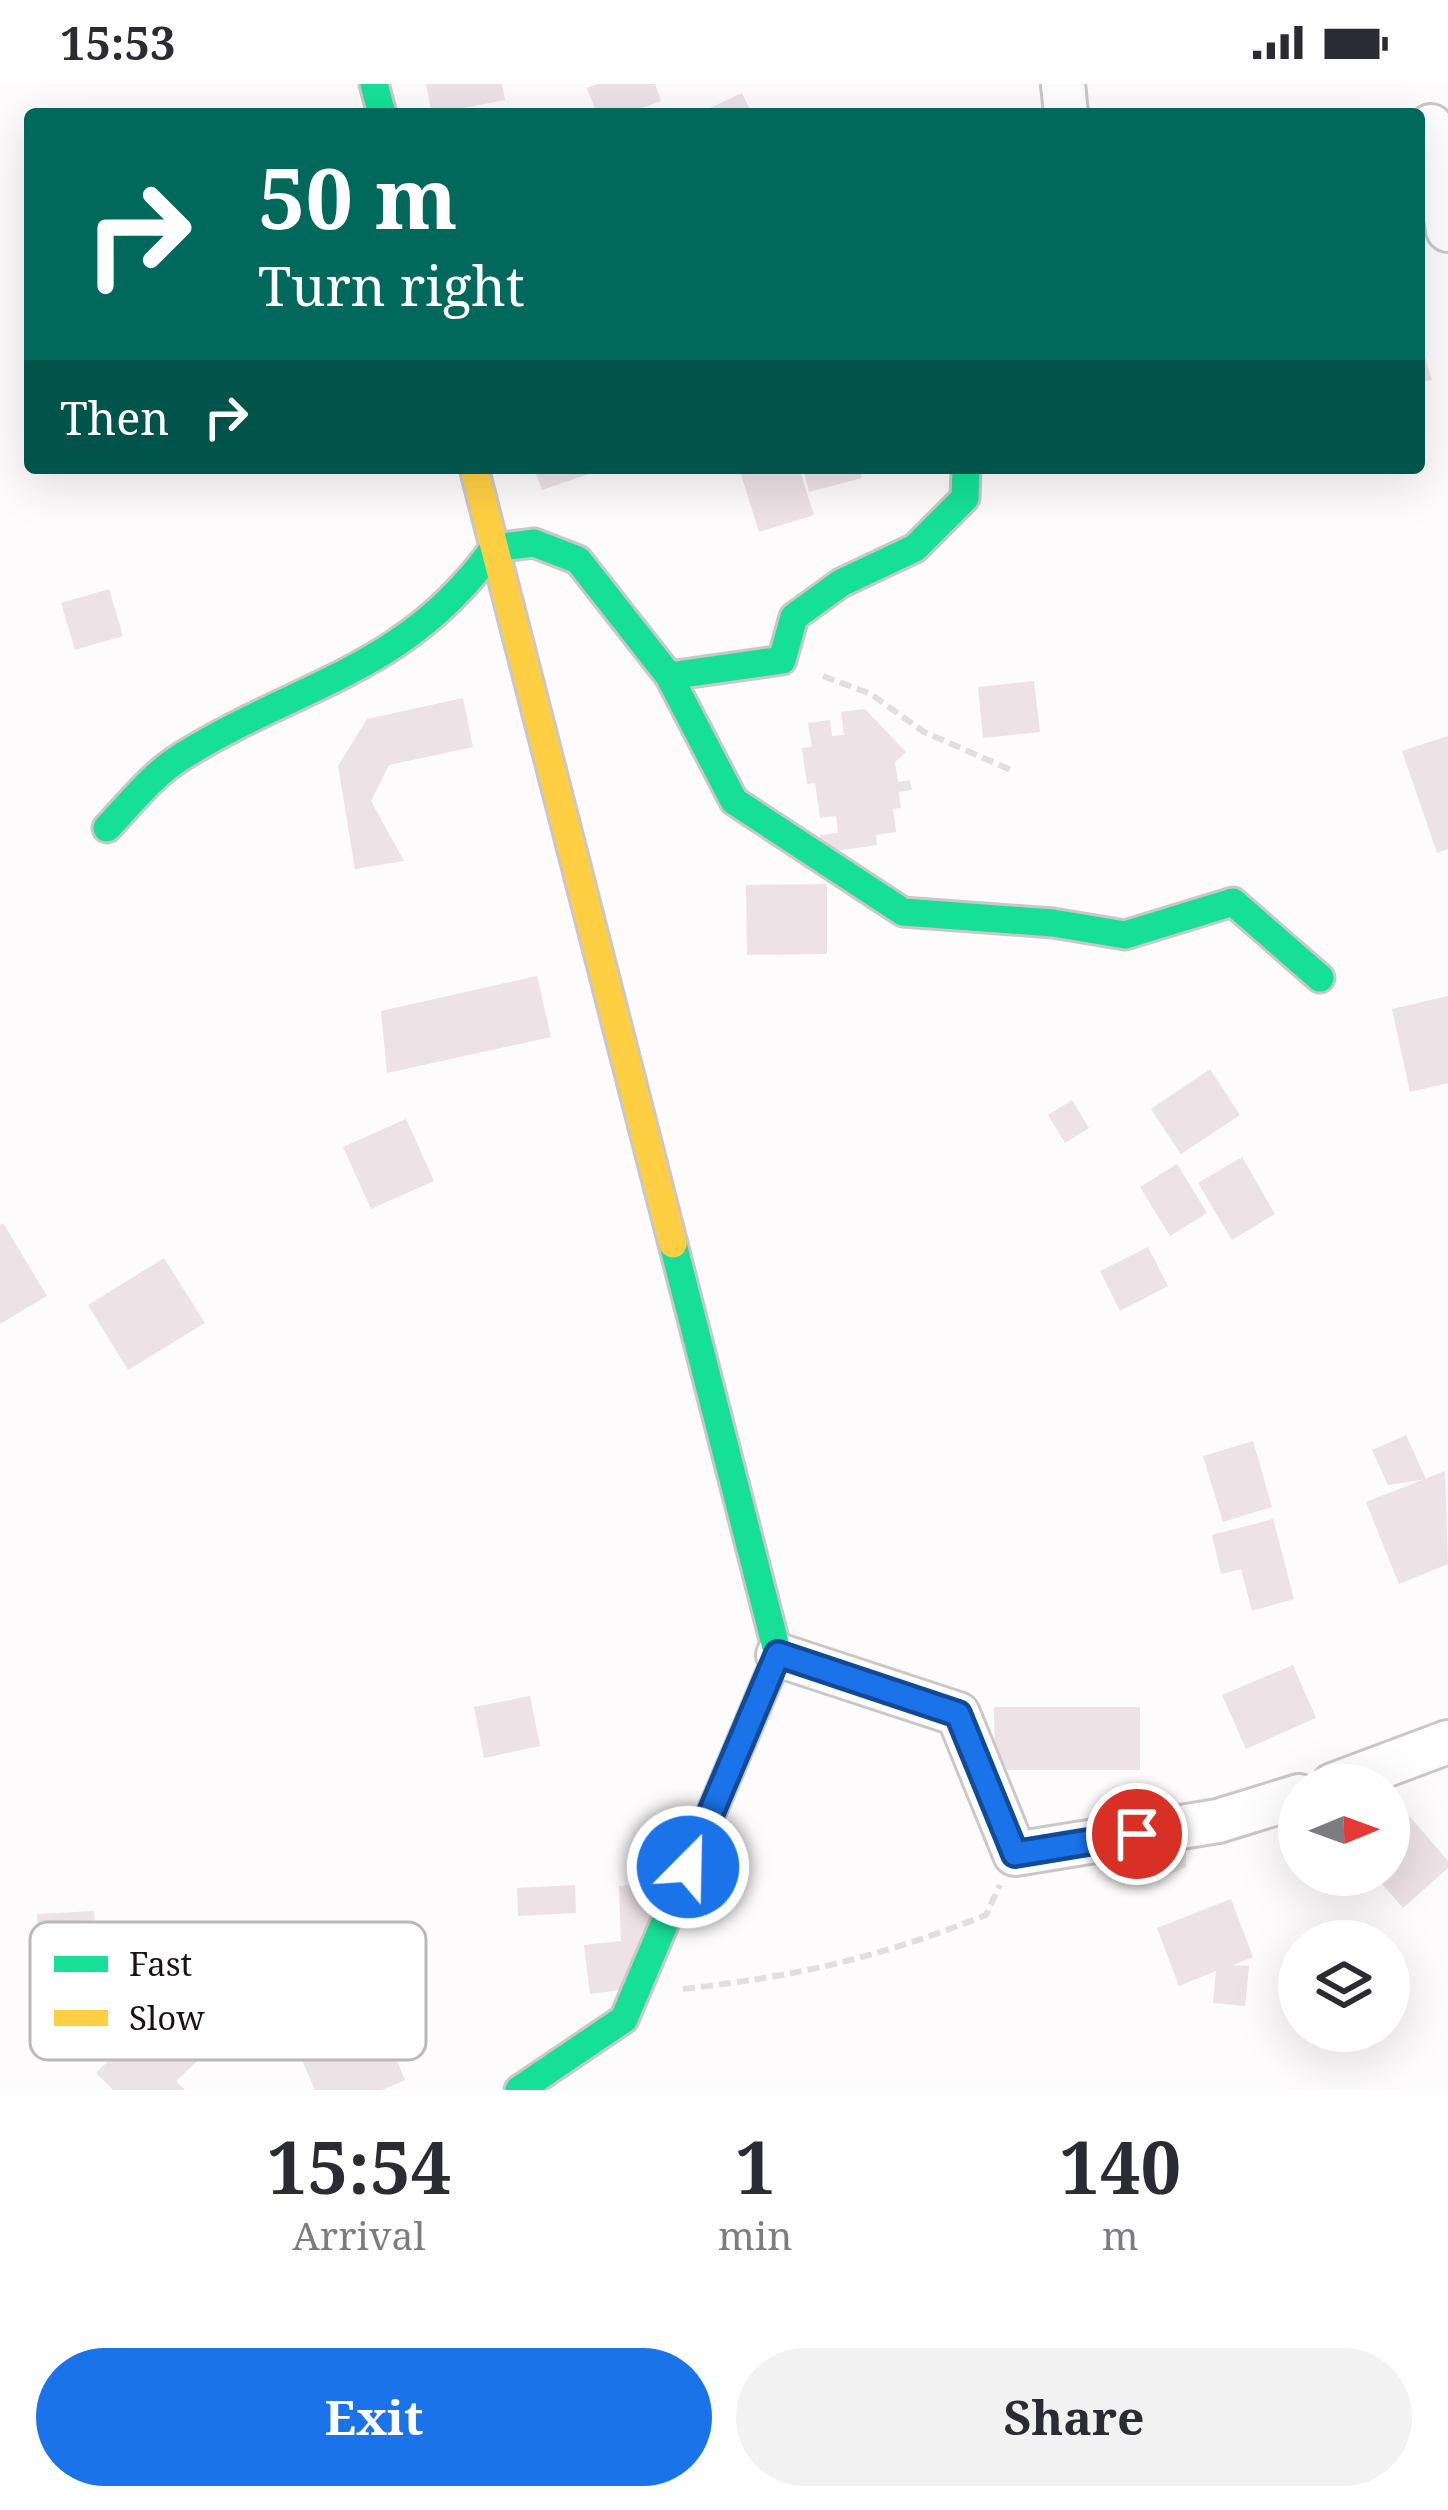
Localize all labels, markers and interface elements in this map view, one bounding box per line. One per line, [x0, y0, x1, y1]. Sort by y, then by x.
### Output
text: 15:53 [60, 12, 175, 73]
text: 50 m [258, 139, 458, 254]
icon: right [60, 156, 216, 312]
text: Turn right [258, 248, 525, 322]
icon: right [193, 384, 259, 450]
text: Then [60, 387, 169, 448]
north arrow [1278, 1764, 1410, 1896]
map controls [1278, 1764, 1410, 2052]
pin [1086, 1783, 1188, 1885]
icon: arrive [1104, 1801, 1170, 1867]
position arrow [625, 1804, 751, 1930]
button: layers [1278, 1920, 1410, 2052]
legend [30, 1922, 426, 2060]
text: Fast [129, 1941, 192, 1986]
text: Slow [129, 1995, 205, 2040]
text: 15:54 [267, 2117, 451, 2215]
text: 1 [735, 2117, 776, 2215]
text: 140 [1059, 2117, 1181, 2215]
text: Arrival [292, 2208, 426, 2261]
text: min [718, 2208, 793, 2261]
text: m [1102, 2208, 1139, 2261]
button: Exit [36, 2348, 712, 2486]
button: Share [736, 2348, 1412, 2486]

